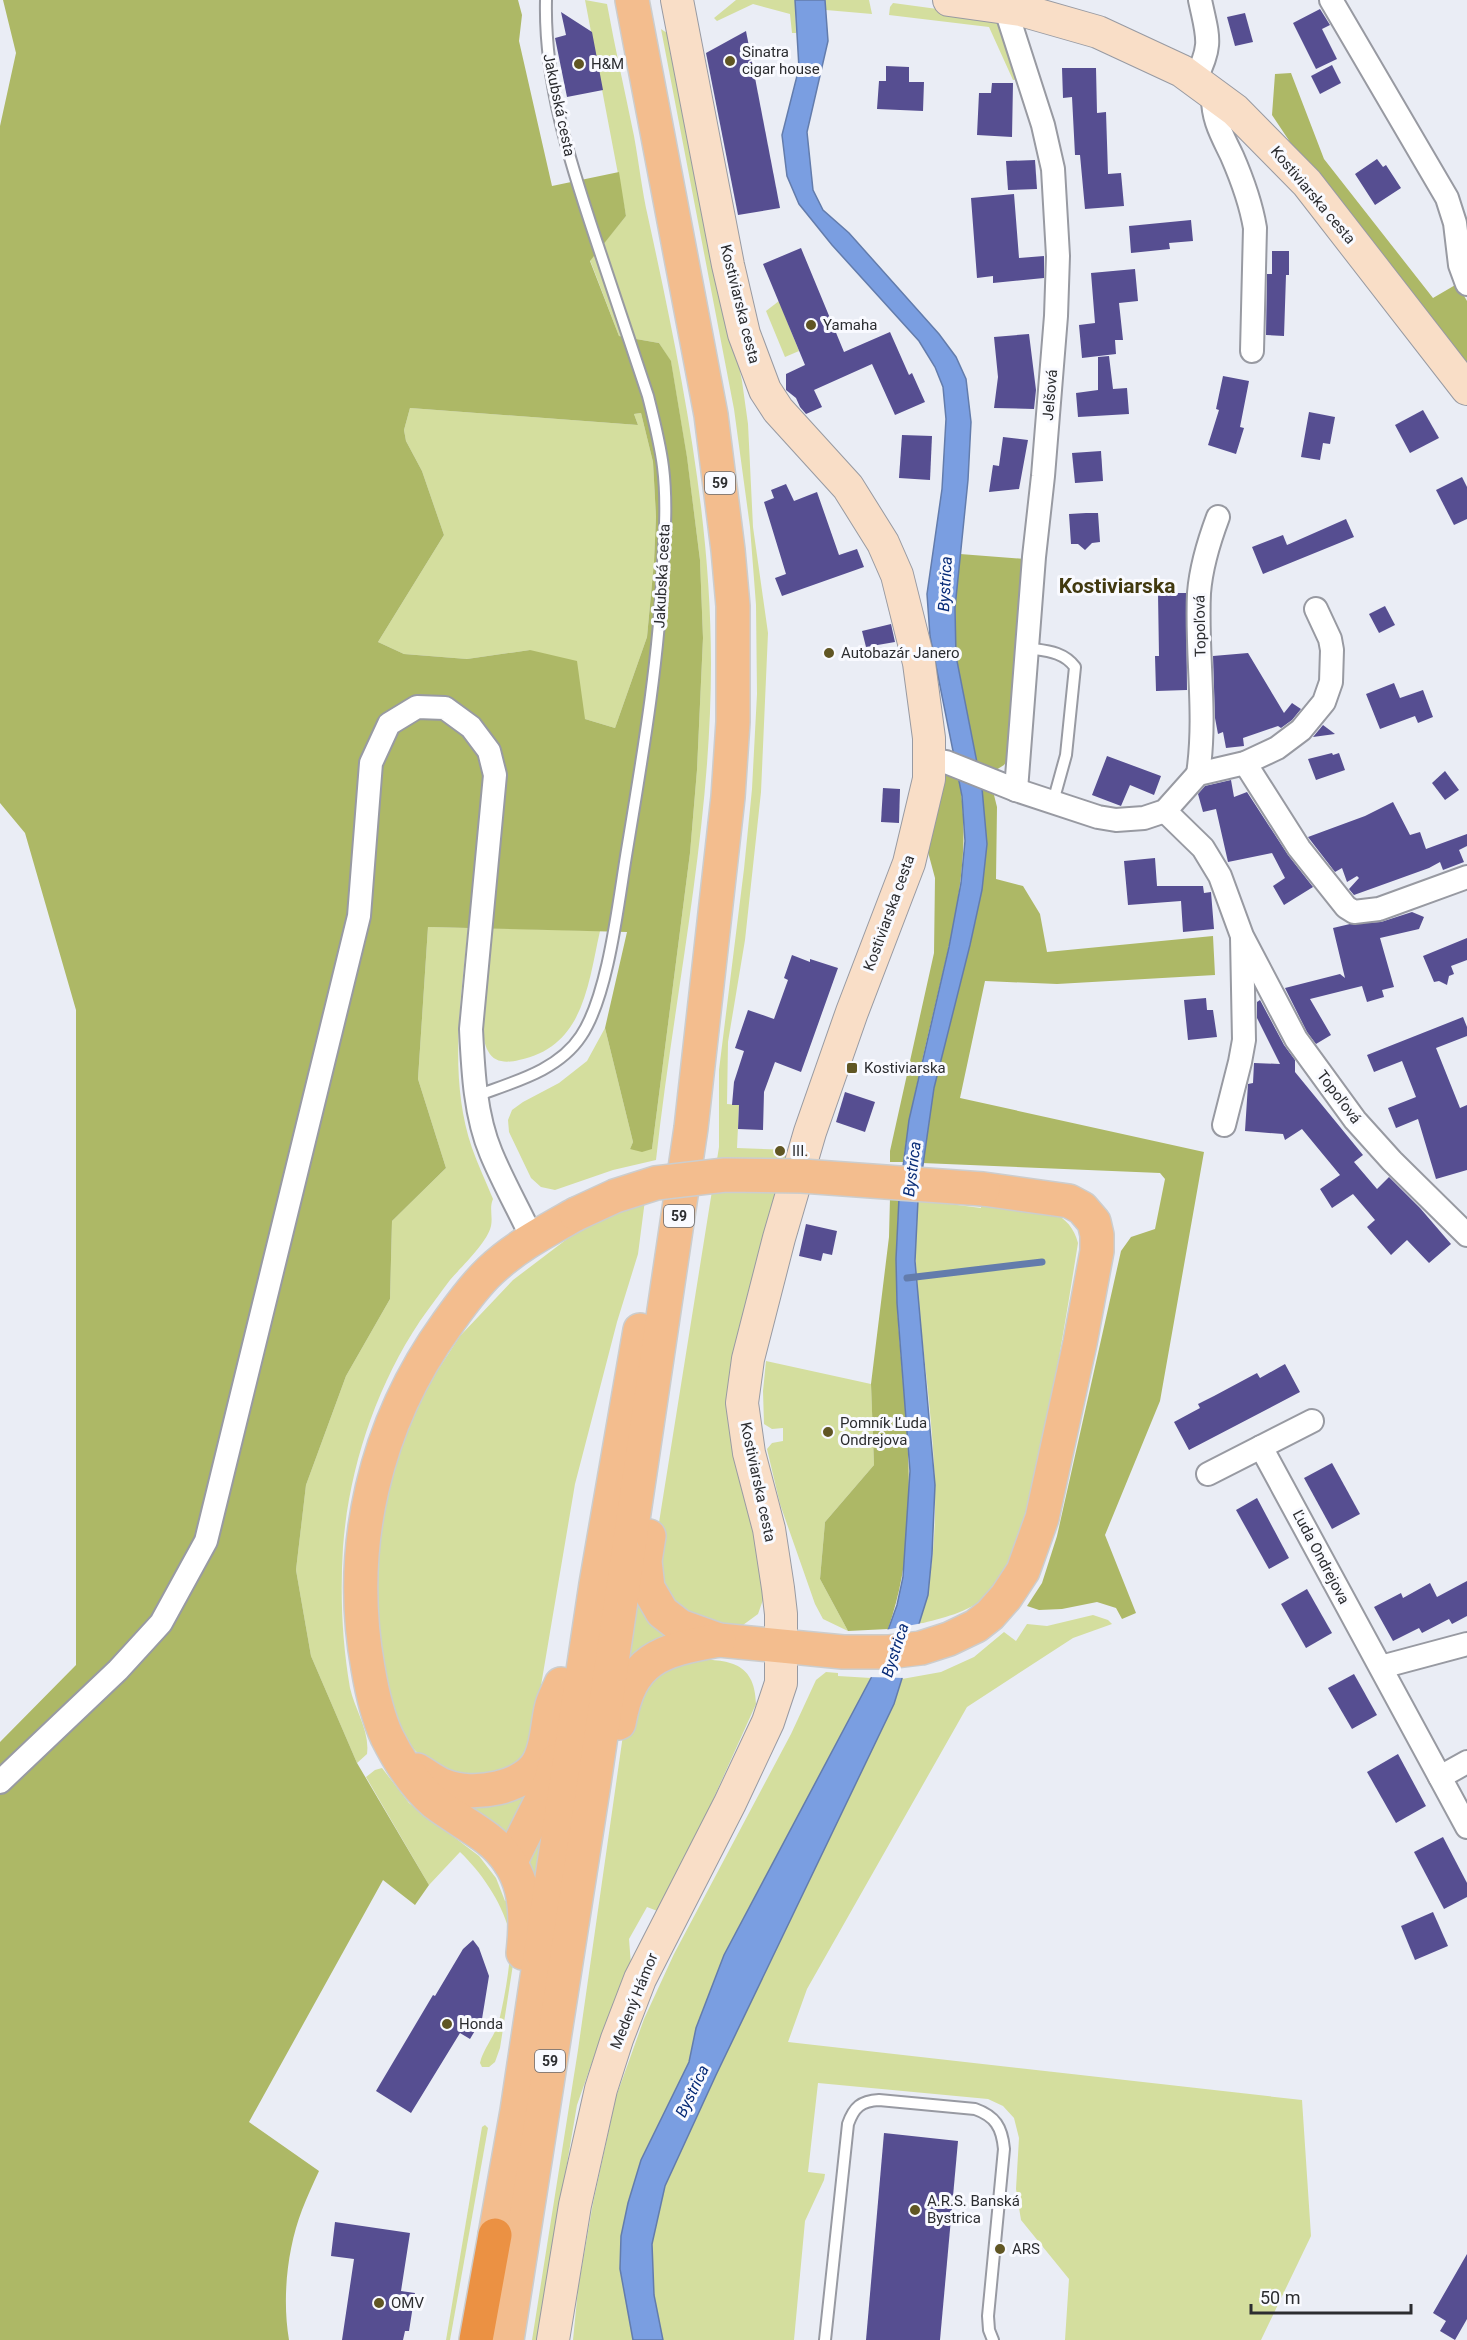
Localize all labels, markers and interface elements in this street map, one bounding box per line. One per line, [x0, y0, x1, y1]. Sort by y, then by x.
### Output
place label: Sinatra cigar house [742, 43, 820, 78]
street label: Jakubská cesta [539, 52, 579, 158]
marker: Sinatra cigar house [723, 54, 737, 68]
place label: H&M [591, 55, 624, 73]
marker: H&M [572, 57, 586, 71]
street label: Kostiviarska cesta [1267, 142, 1359, 248]
street label: Kostiviarska cesta [717, 243, 763, 365]
place label: Yamaha [823, 316, 877, 334]
marker: Yamaha [804, 318, 818, 332]
street label: Jelšová [1039, 369, 1061, 421]
road number: 59 [705, 472, 735, 494]
street label: Jakubská cesta [650, 523, 674, 629]
water label: Bystrica [934, 556, 956, 612]
district label: Kostiviarska [1059, 574, 1175, 598]
street label: Topoľová [1190, 595, 1210, 657]
place label: Autobazár Janero [841, 644, 959, 662]
marker: Autobazár Janero [822, 646, 836, 660]
street label: Kostiviarska cesta [860, 853, 918, 973]
place label: Kostiviarska [864, 1059, 946, 1077]
marker: Kostiviarska [845, 1061, 859, 1075]
street label: Topoľová [1313, 1067, 1365, 1127]
water label: Bystrica [899, 1140, 925, 1198]
place label: III. [792, 1142, 808, 1160]
marker: III. [773, 1144, 787, 1158]
road number: 59 [664, 1205, 694, 1227]
place label: Pomník Ľuda Ondrejova [840, 1414, 927, 1449]
street label: Kostiviarska cesta [737, 1420, 779, 1544]
marker: Pomník Ľuda Ondrejova [821, 1425, 835, 1439]
street label: Ľuda Ondrejova [1289, 1507, 1353, 1607]
water label: Bystrica [877, 1621, 913, 1679]
street label: Medený Hámor [607, 1950, 661, 2052]
place label: Honda [459, 2015, 503, 2033]
marker: Honda [440, 2017, 454, 2031]
road number: 59 [535, 2050, 565, 2072]
water label: Bystrica [671, 2062, 713, 2120]
place label: A.R.S. Banská Bystrica [927, 2192, 1020, 2227]
marker: A.R.S. Banská Bystrica [908, 2203, 922, 2217]
place label: ARS [1012, 2240, 1040, 2258]
marker: ARS [993, 2242, 1007, 2256]
scale bar [1251, 2277, 1412, 2315]
text: 50 m [1260, 2287, 1300, 2308]
place label: OMV [391, 2294, 424, 2312]
marker: OMV [372, 2296, 386, 2310]

